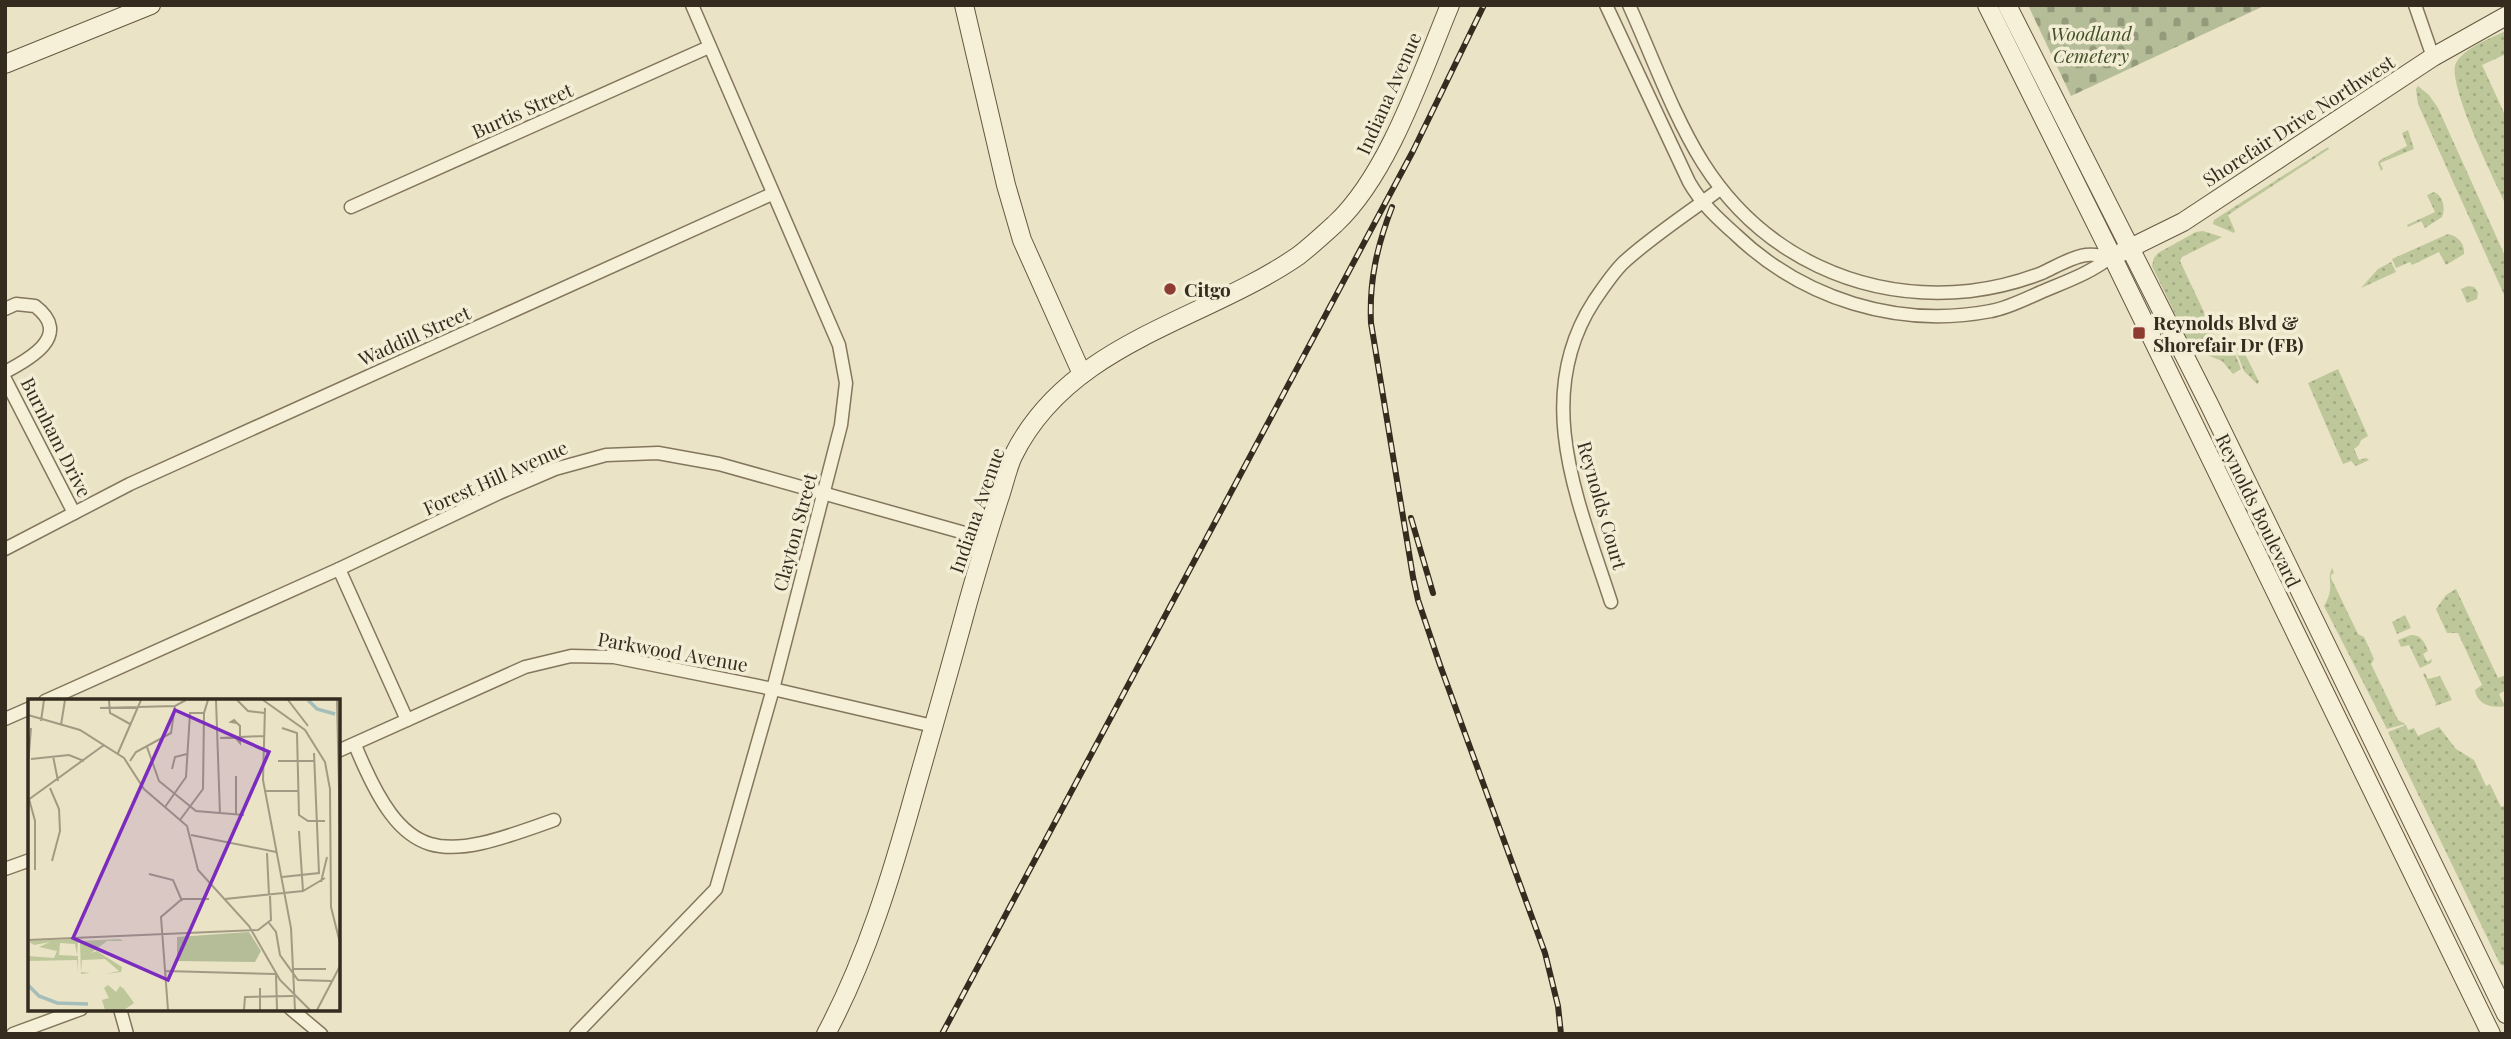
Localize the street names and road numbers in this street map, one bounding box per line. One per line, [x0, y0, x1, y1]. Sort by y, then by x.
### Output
street label: Indiana Avenue [1349, 28, 1427, 158]
street label: Shorefair Drive Northwest [2197, 48, 2399, 192]
street label: Burtis Street [467, 76, 577, 144]
street label: Waddill Street [353, 299, 474, 372]
street label: Burnham Drive [16, 373, 98, 501]
street label: Reynolds Boulevard [2210, 429, 2308, 591]
street label: Forest Hill Avenue [419, 433, 571, 521]
street label: Reynolds Court [1572, 438, 1634, 572]
street label: Indiana Avenue [942, 444, 1010, 576]
street label: Clayton Street [766, 470, 822, 594]
street label: Parkwood Avenue [596, 625, 750, 677]

